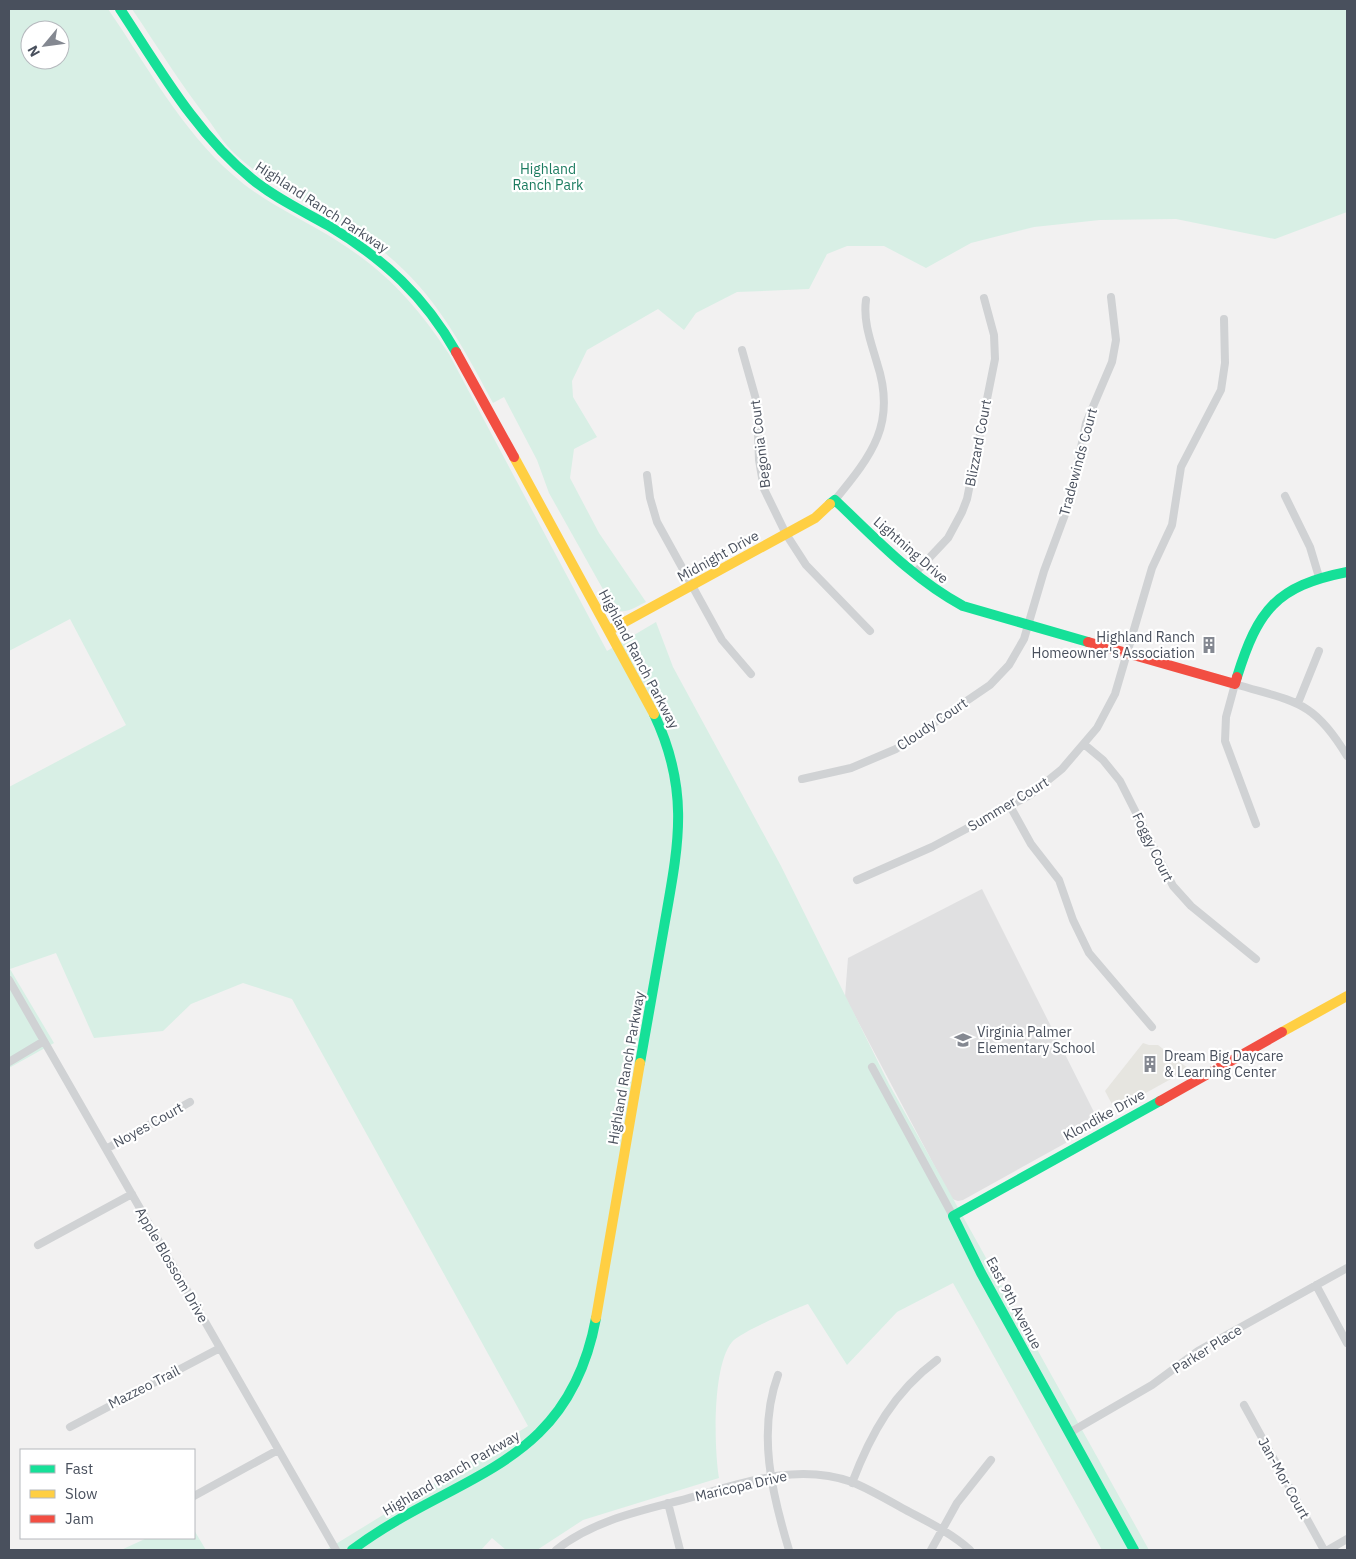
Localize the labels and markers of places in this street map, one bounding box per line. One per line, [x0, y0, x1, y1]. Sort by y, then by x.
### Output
place label: Highland Ranch Homeowner's Association [1032, 628, 1195, 662]
building icon: Highland Ranch Homeowner's Association [1199, 635, 1219, 655]
place label: Virginia Palmer Elementary School [977, 1023, 1095, 1057]
school or university icon: Virginia Palmer Elementary School [953, 1030, 973, 1050]
place label: Dream Big Daycare & Learning Center [1164, 1047, 1284, 1081]
building icon: Dream Big Daycare & Learning Center [1140, 1054, 1160, 1074]

